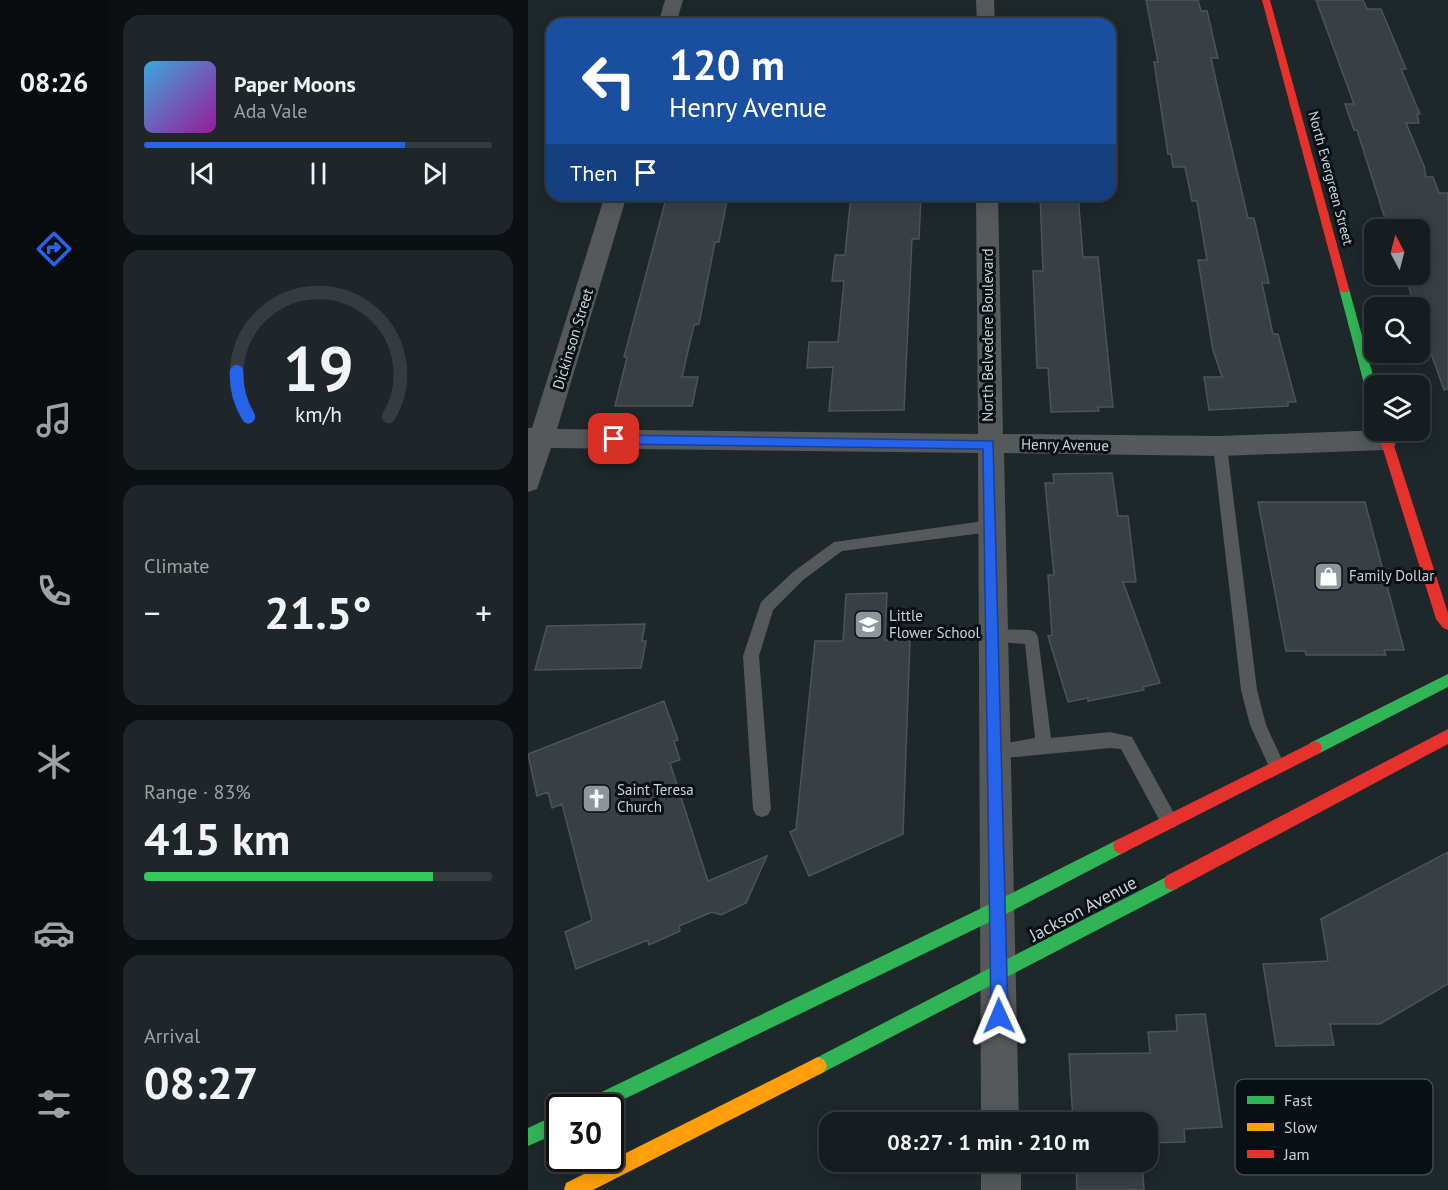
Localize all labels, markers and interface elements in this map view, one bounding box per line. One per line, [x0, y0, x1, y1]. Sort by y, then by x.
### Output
text: 120 m [669, 37, 785, 92]
icon: left [570, 42, 648, 120]
text: 08:26 [20, 65, 88, 99]
text: Paper Moons [234, 70, 356, 98]
text: Henry Avenue [669, 90, 827, 124]
text: Ada Vale [234, 98, 307, 124]
street label: North Evergreen Street [1304, 109, 1358, 247]
icon: arrive [629, 156, 662, 189]
icon: previous [186, 157, 219, 190]
icon: pause [302, 157, 335, 190]
icon: next [418, 157, 451, 190]
text: Then [570, 159, 617, 187]
north arrow [1364, 219, 1430, 285]
map controls [1364, 219, 1430, 441]
icon: directions [33, 228, 75, 270]
street label: North Belvedere Boulevard [978, 248, 997, 422]
street label: Dickinson Street [548, 286, 597, 392]
button: search [1364, 297, 1430, 363]
text: 19 [283, 327, 353, 408]
button: layers [1364, 375, 1430, 441]
icon: music [33, 399, 75, 441]
text: km/h [294, 400, 341, 428]
pin [588, 413, 639, 464]
icon: arrive [597, 422, 630, 455]
street label: Henry Avenue [1021, 434, 1109, 455]
text: Climate [144, 553, 210, 579]
shop icon: Family Dollar [1312, 560, 1344, 592]
place label: Family Dollar [1349, 566, 1434, 585]
icon: phone [33, 570, 75, 612]
text: 21.5° [264, 583, 372, 641]
text: − [144, 591, 161, 634]
text: + [475, 591, 492, 634]
place label: Little Flower School [889, 606, 981, 642]
school or university icon: Little Flower School [852, 609, 884, 641]
icon: climate [33, 741, 75, 783]
text: Range · 83% [144, 779, 251, 805]
place label: Saint Teresa Church [617, 780, 694, 816]
church icon: Saint Teresa Church [580, 783, 612, 815]
text: 415 km [144, 809, 290, 867]
street label: Jackson Avenue [1024, 871, 1140, 947]
icon: car [33, 912, 75, 954]
position arrow [967, 984, 1031, 1048]
text: Arrival [144, 1023, 200, 1049]
text: 08:27 [144, 1053, 258, 1111]
legend [1235, 1079, 1433, 1175]
icon: filters [33, 1083, 75, 1125]
text: Fast [1284, 1090, 1313, 1110]
speed limit sign: 30 [546, 1094, 624, 1172]
text: Slow [1284, 1117, 1318, 1137]
text: 08:27 · 1 min · 210 m [887, 1128, 1090, 1156]
text: Jam [1283, 1144, 1310, 1164]

